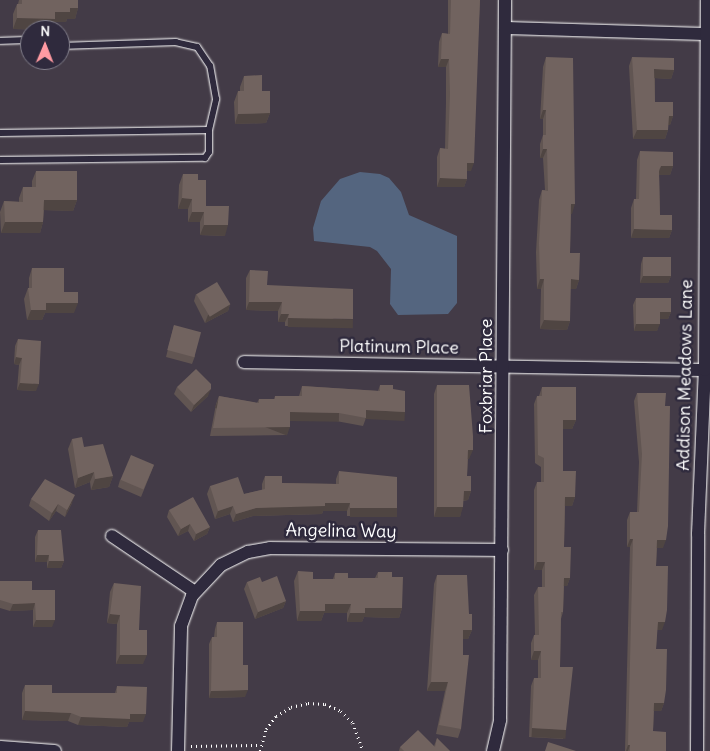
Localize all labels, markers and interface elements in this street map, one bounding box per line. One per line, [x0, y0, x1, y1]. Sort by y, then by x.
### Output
north arrow [20, 20, 70, 70]
text: N [40, 22, 50, 40]
street label: Addison Meadows Lane [673, 279, 697, 471]
street label: Foxbriar Place [475, 319, 497, 433]
street label: Platinum Place [339, 335, 459, 359]
street label: Angelina Way [285, 519, 397, 543]

